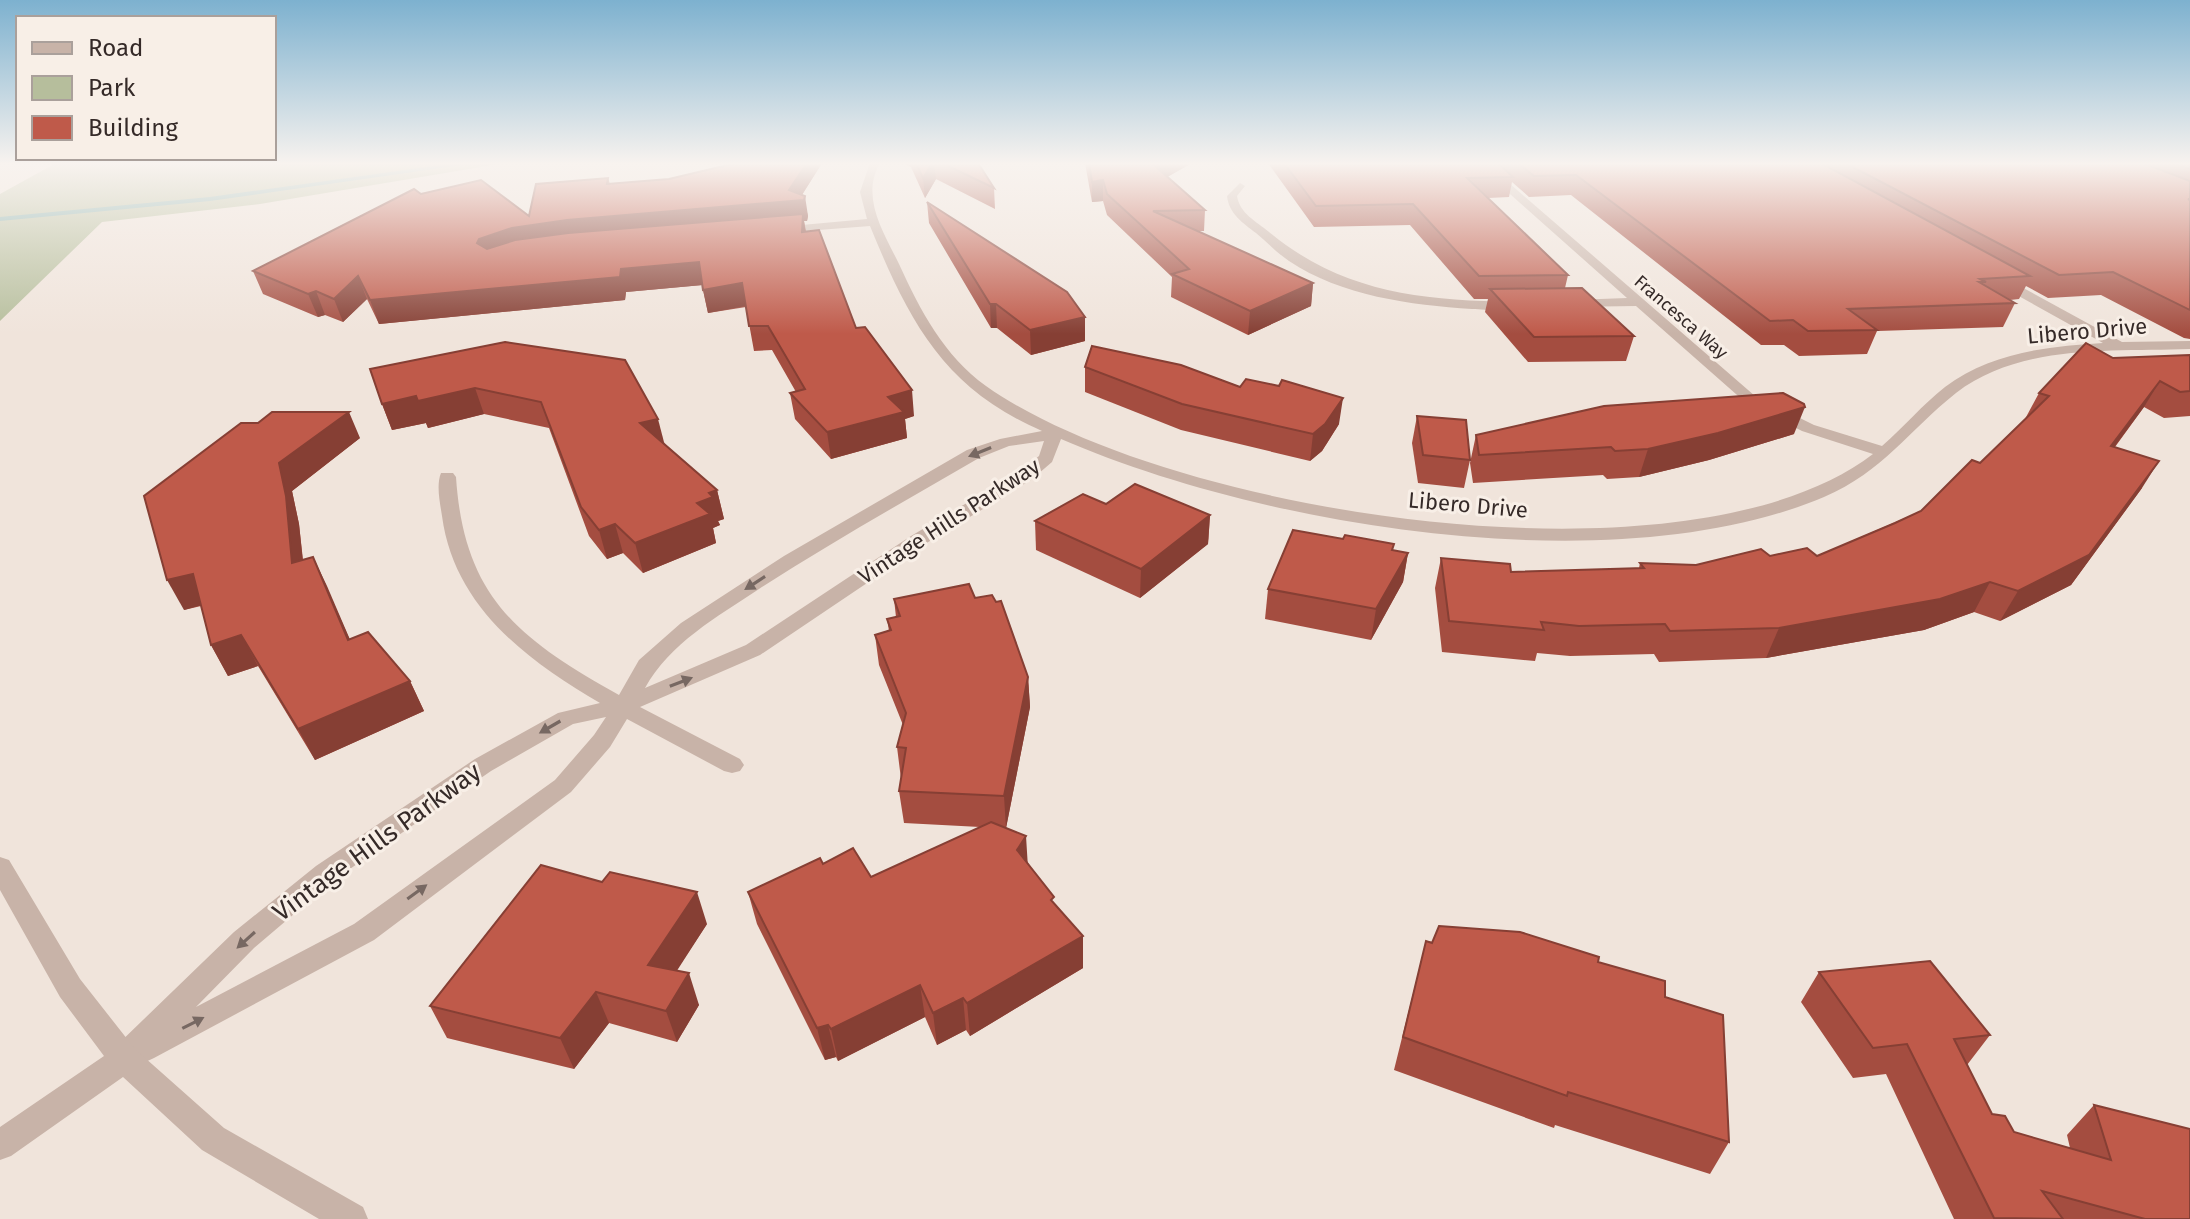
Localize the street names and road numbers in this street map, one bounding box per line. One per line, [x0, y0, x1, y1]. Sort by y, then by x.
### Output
street label: Francesca Way [1630, 270, 1732, 364]
street label: Libero Drive [2026, 312, 2148, 350]
street label: Vintage Hills Parkway [853, 452, 1045, 590]
street label: Libero Drive [1407, 486, 1529, 524]
street label: Vintage Hills Parkway [267, 756, 487, 928]

